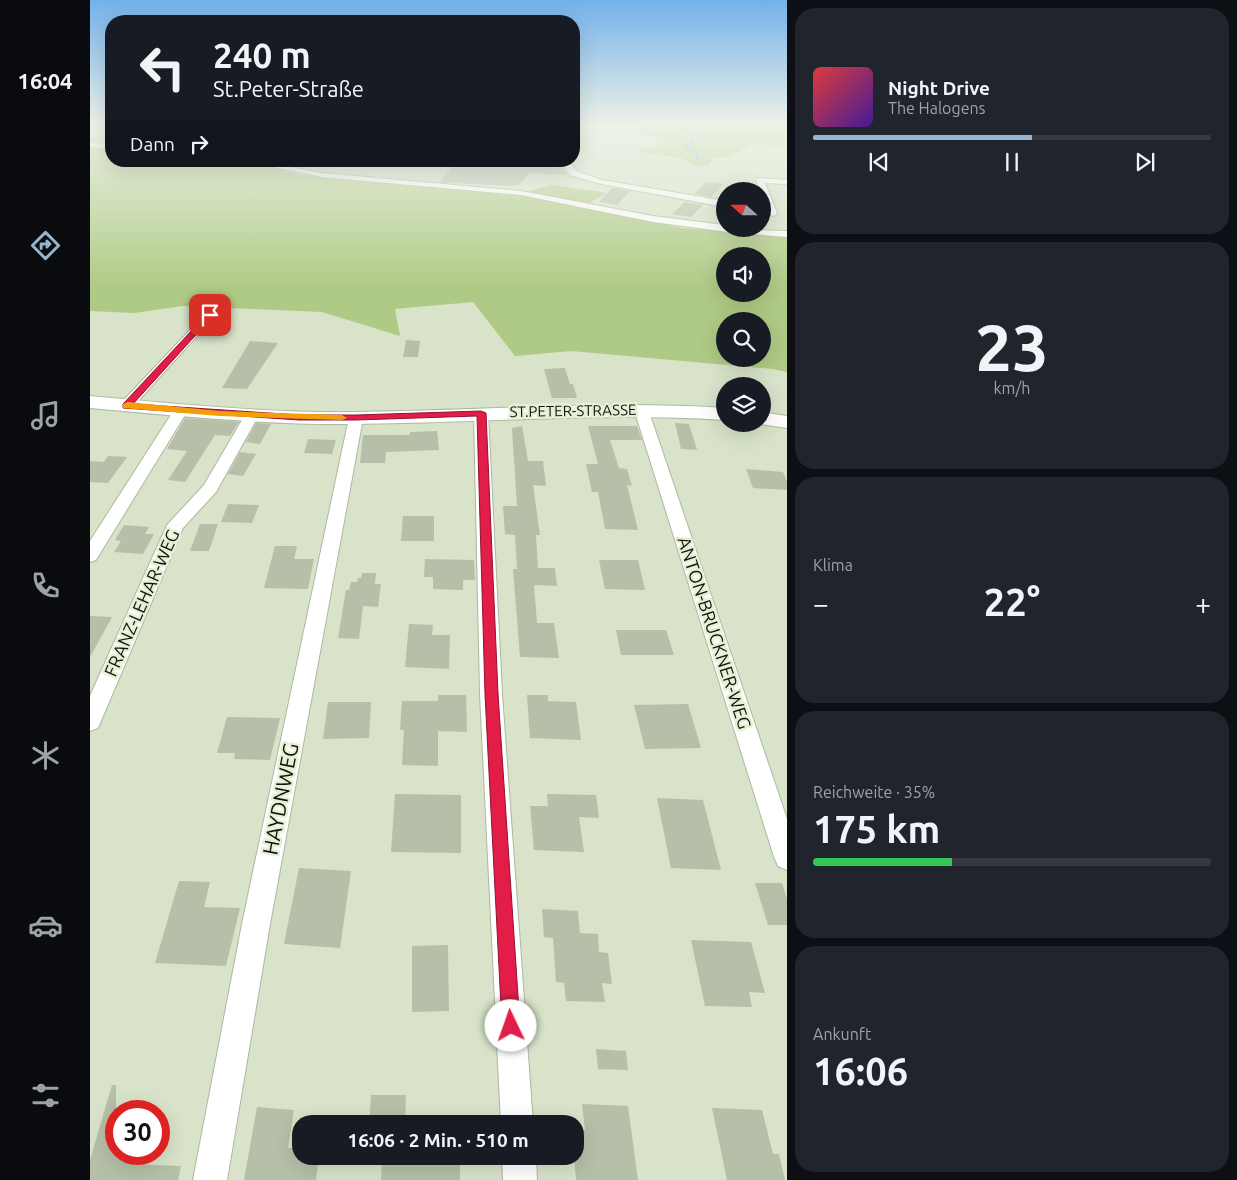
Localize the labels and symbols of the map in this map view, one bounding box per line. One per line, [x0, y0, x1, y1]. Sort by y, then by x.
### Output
north arrow [716, 182, 771, 238]
pin [189, 294, 231, 336]
street label: ST.PETER-STRASSE [509, 401, 637, 420]
street label: FRANZ-LEHAR-WEG [100, 526, 182, 679]
street label: ANTON-BRUCKNER-WEG [674, 534, 756, 731]
street label: HAYDNWEG [257, 741, 303, 857]
position arrow [484, 999, 536, 1051]
speed limit sign: 30 [105, 1100, 170, 1165]

